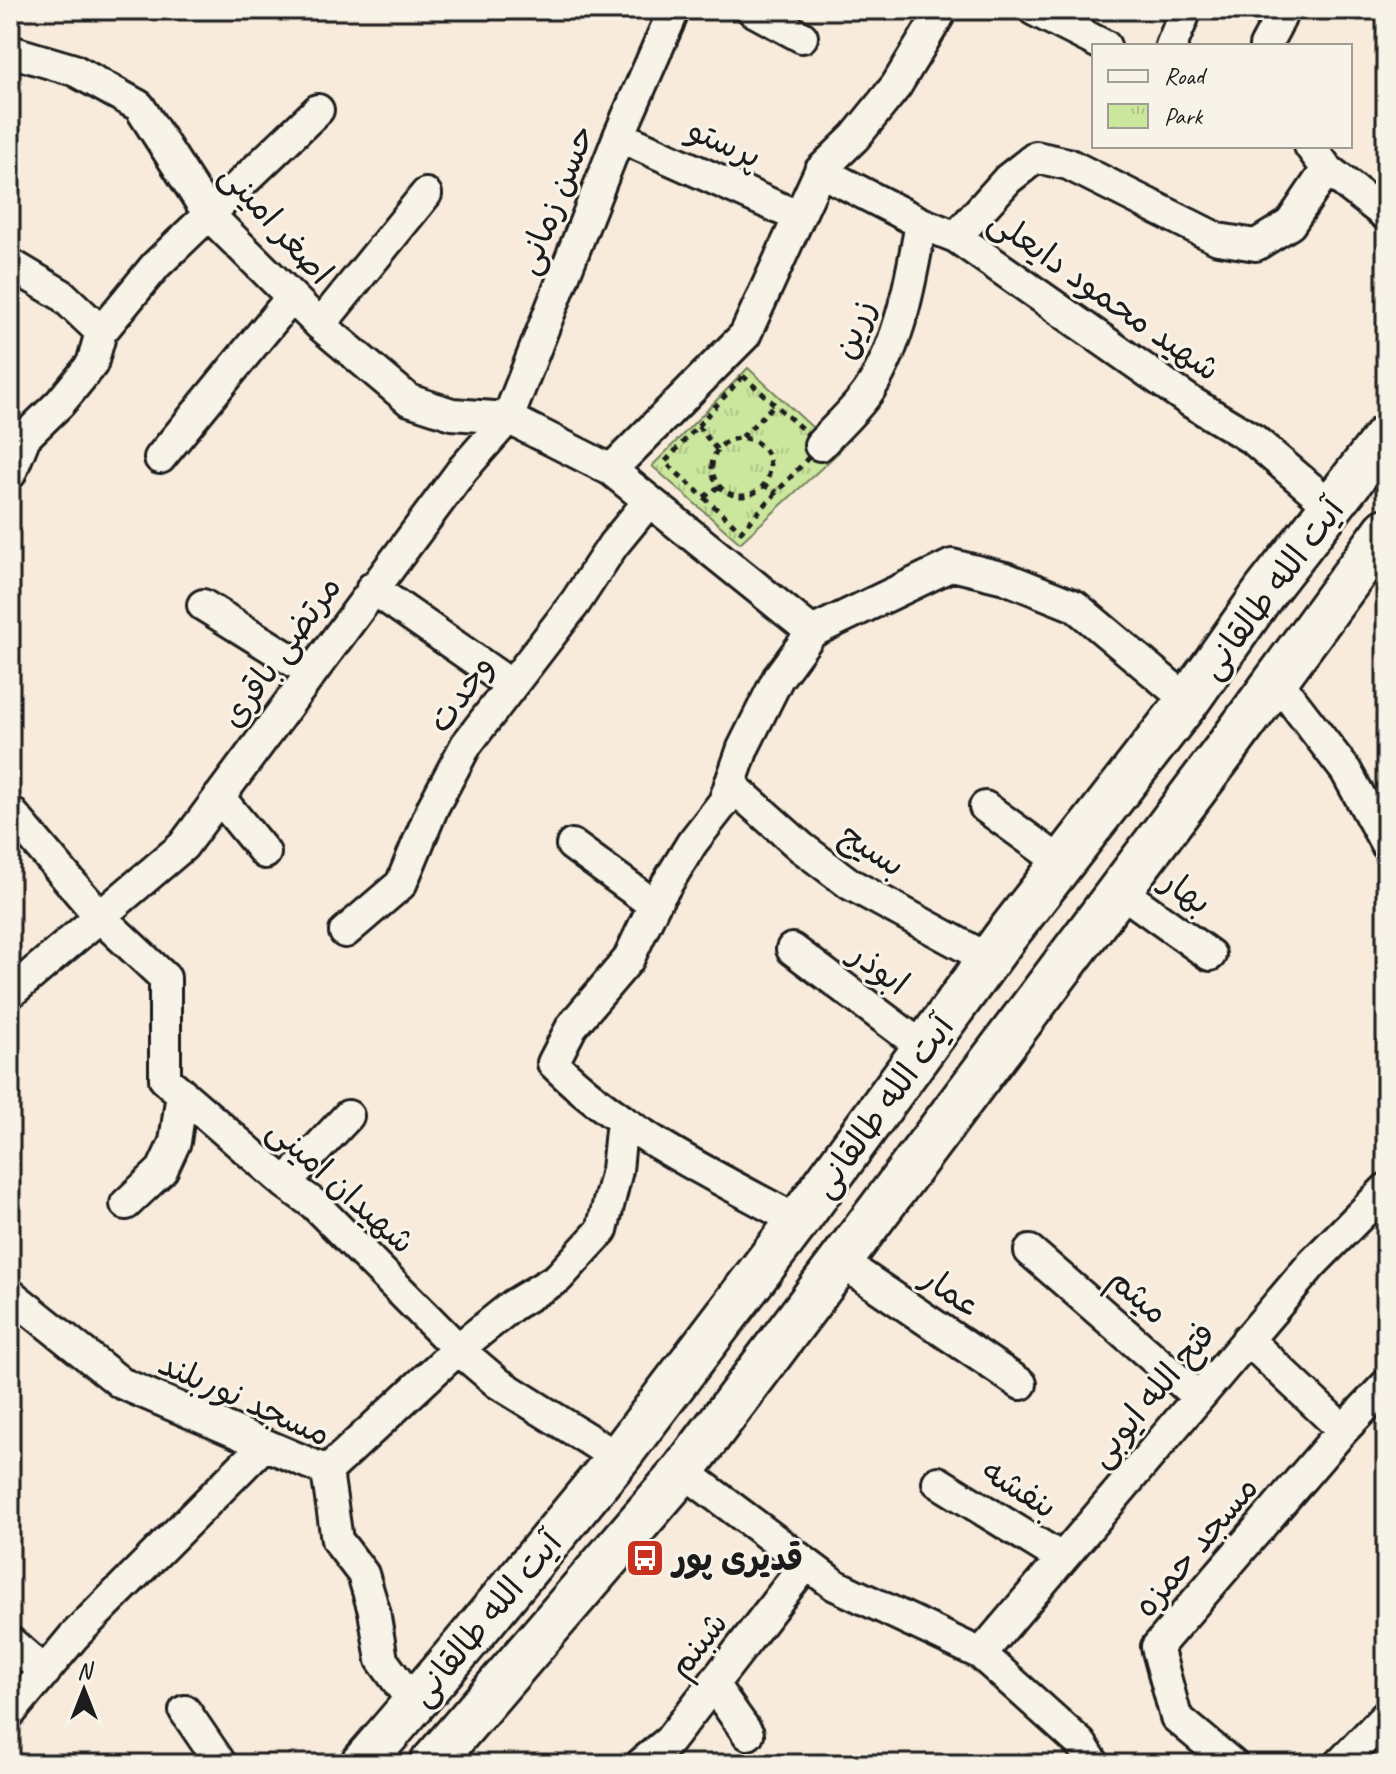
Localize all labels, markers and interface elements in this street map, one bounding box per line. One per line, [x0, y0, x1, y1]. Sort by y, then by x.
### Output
legend [1092, 44, 1352, 148]
text: Road [1164, 61, 1208, 91]
text: Park [1164, 101, 1204, 131]
street label: پرستو [679, 106, 768, 178]
street label: حسن زمانی [505, 118, 604, 280]
street label: اصغر امینی [211, 153, 343, 293]
street label: شهید محمود دایعلی [981, 199, 1229, 390]
street label: زرین [823, 293, 884, 365]
street label: آیت الله طالقانی [1189, 488, 1354, 687]
street label: مرتضی باقری [211, 567, 350, 736]
street label: وحدت [418, 646, 503, 741]
street label: بسیج [831, 813, 913, 887]
street label: بهار [1151, 857, 1220, 924]
street label: ابوذر [839, 930, 918, 1005]
street label: آیت الله طالقانی [802, 1005, 964, 1206]
street label: شهیدان امینی [259, 1108, 424, 1263]
street label: عمار [912, 1255, 991, 1327]
street label: میثم [1097, 1257, 1178, 1336]
street label: فتح الله ایوبی [1078, 1313, 1225, 1476]
street label: مسجد نوربلند [152, 1341, 338, 1456]
street label: بنفشه [974, 1449, 1065, 1528]
street label: مسجد حمزه [1124, 1467, 1267, 1626]
street label: آیت الله طالقانی [400, 1521, 572, 1715]
bus stop icon: قدیری پور [624, 1537, 666, 1579]
place label: قدیری پور [670, 1537, 803, 1580]
street label: شبنم [658, 1602, 740, 1689]
north arrow [44, 1650, 124, 1730]
text: N [77, 1657, 94, 1685]

